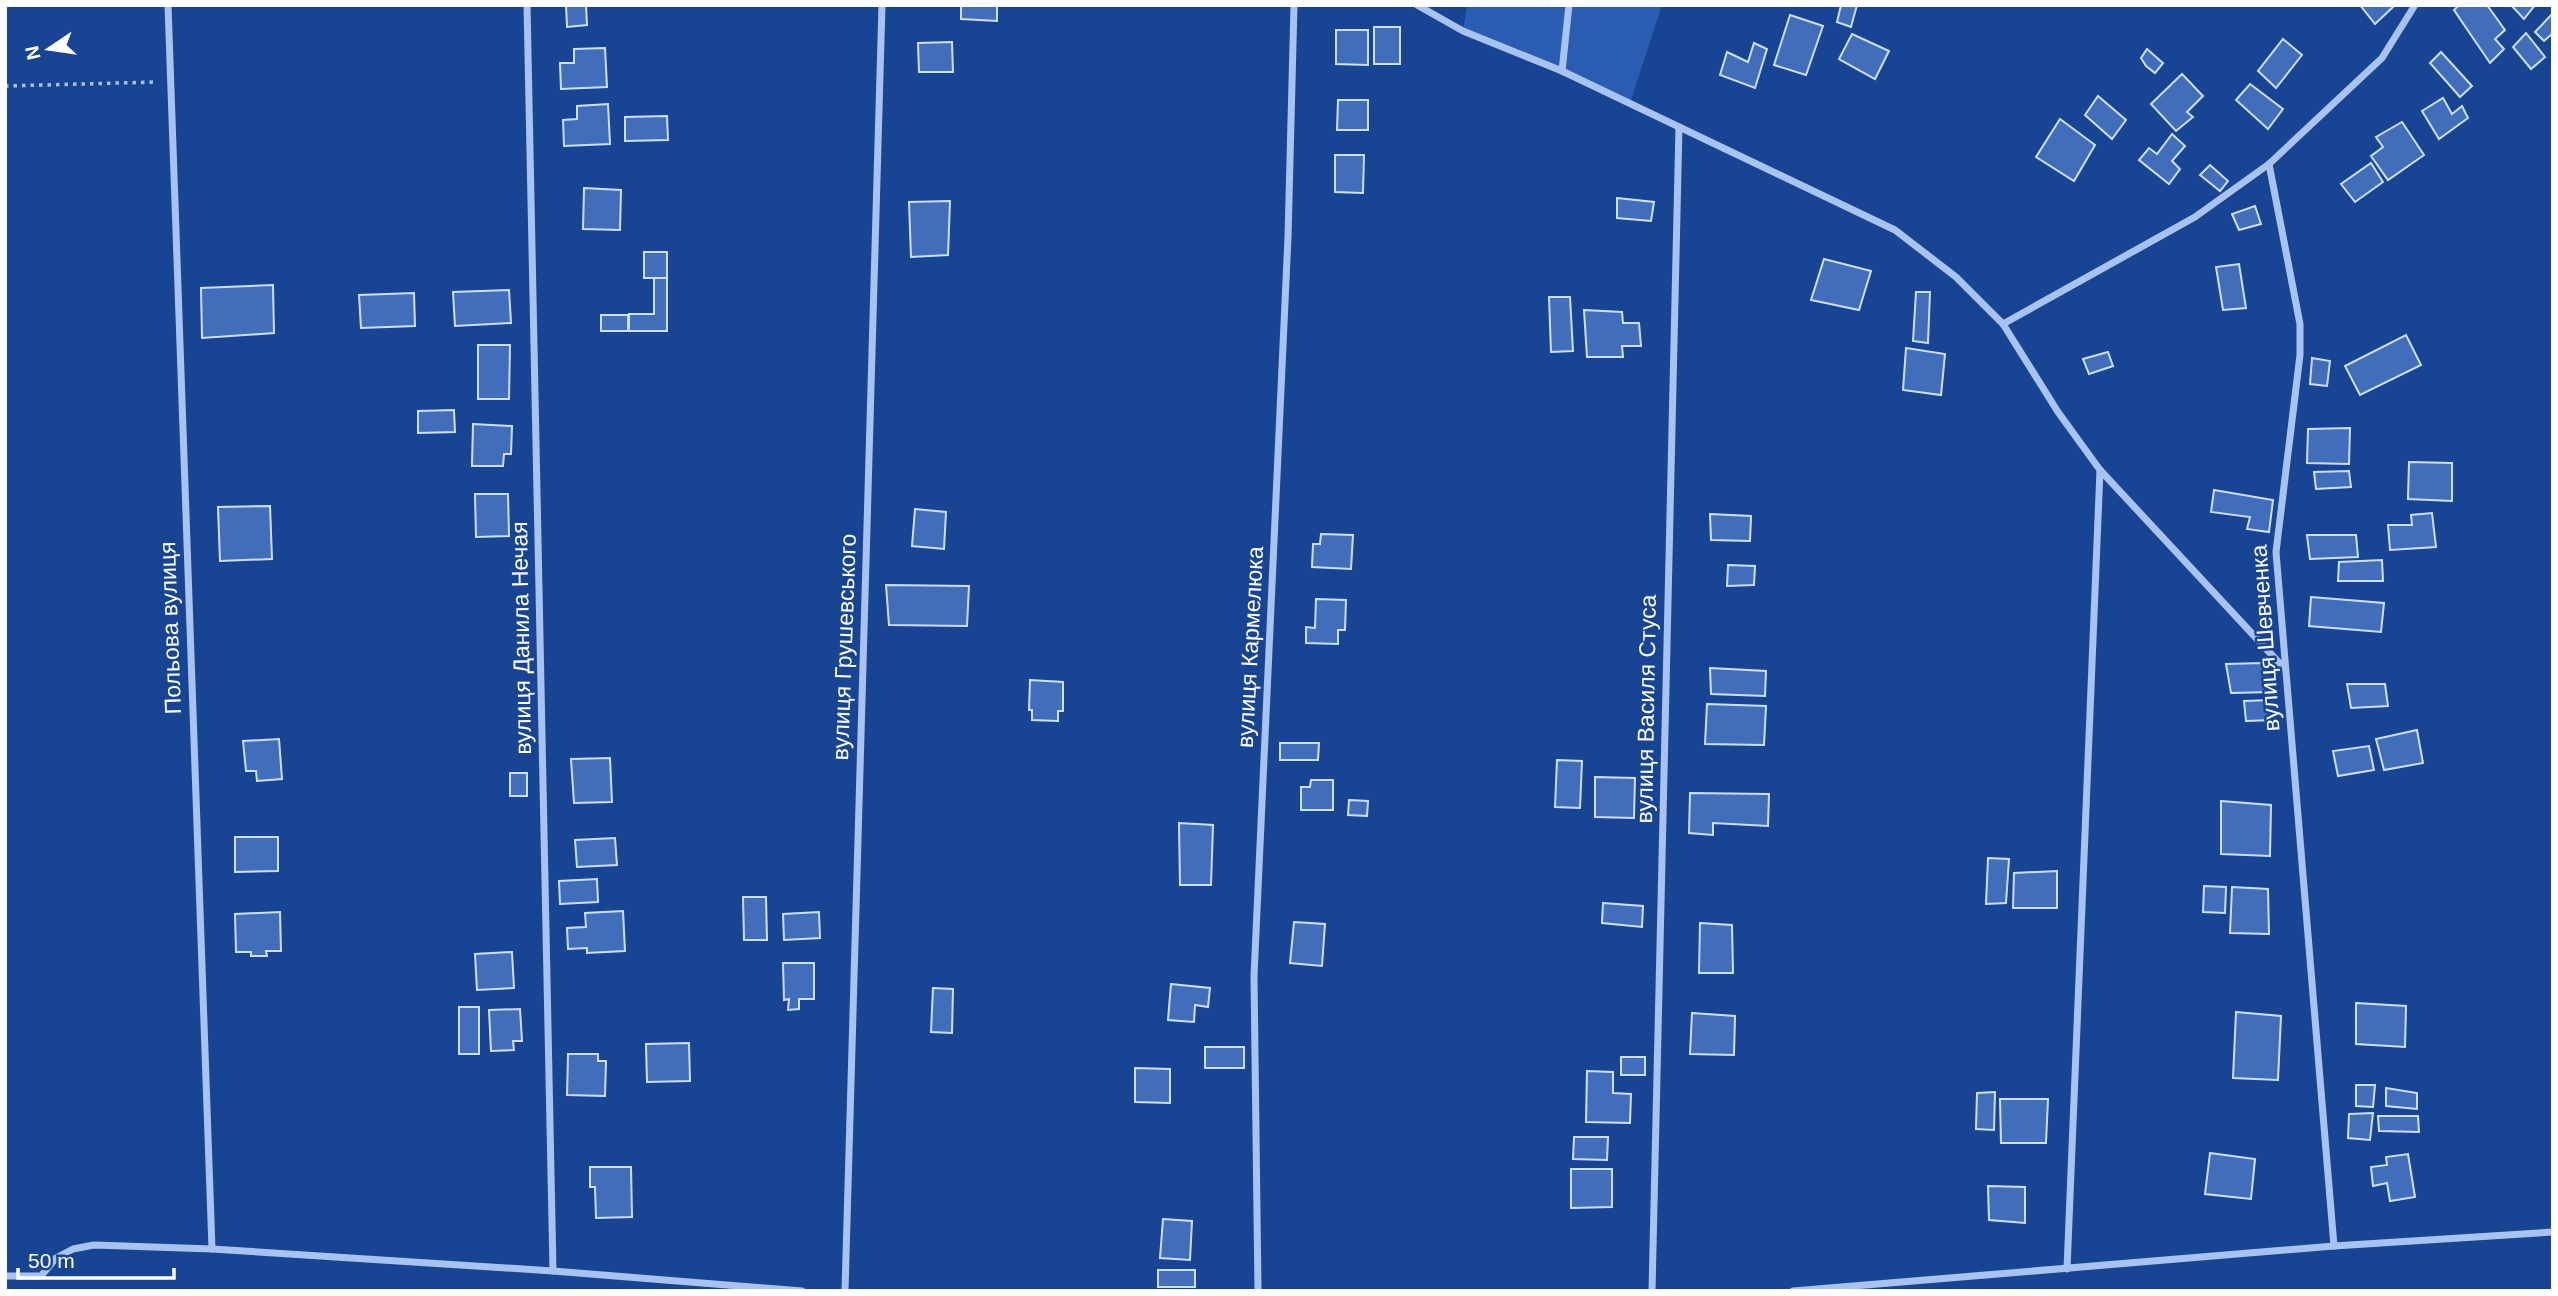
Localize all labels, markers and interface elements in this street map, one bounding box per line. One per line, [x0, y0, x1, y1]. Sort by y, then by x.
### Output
north arrow [14, 14, 84, 84]
text: N [21, 44, 45, 62]
street label: вулиця Данила Нечая [506, 521, 536, 755]
street label: вулиця Грушевського [827, 533, 861, 761]
street label: Польова вулиця [154, 541, 186, 715]
street label: вулиця Шевченка [2245, 544, 2284, 732]
street label: вулиця Кармелюка [1232, 545, 1268, 748]
street label: вулиця Василя Стуса [1631, 594, 1661, 824]
scale bar [18, 1236, 173, 1280]
text: 50 m [28, 1249, 75, 1272]

